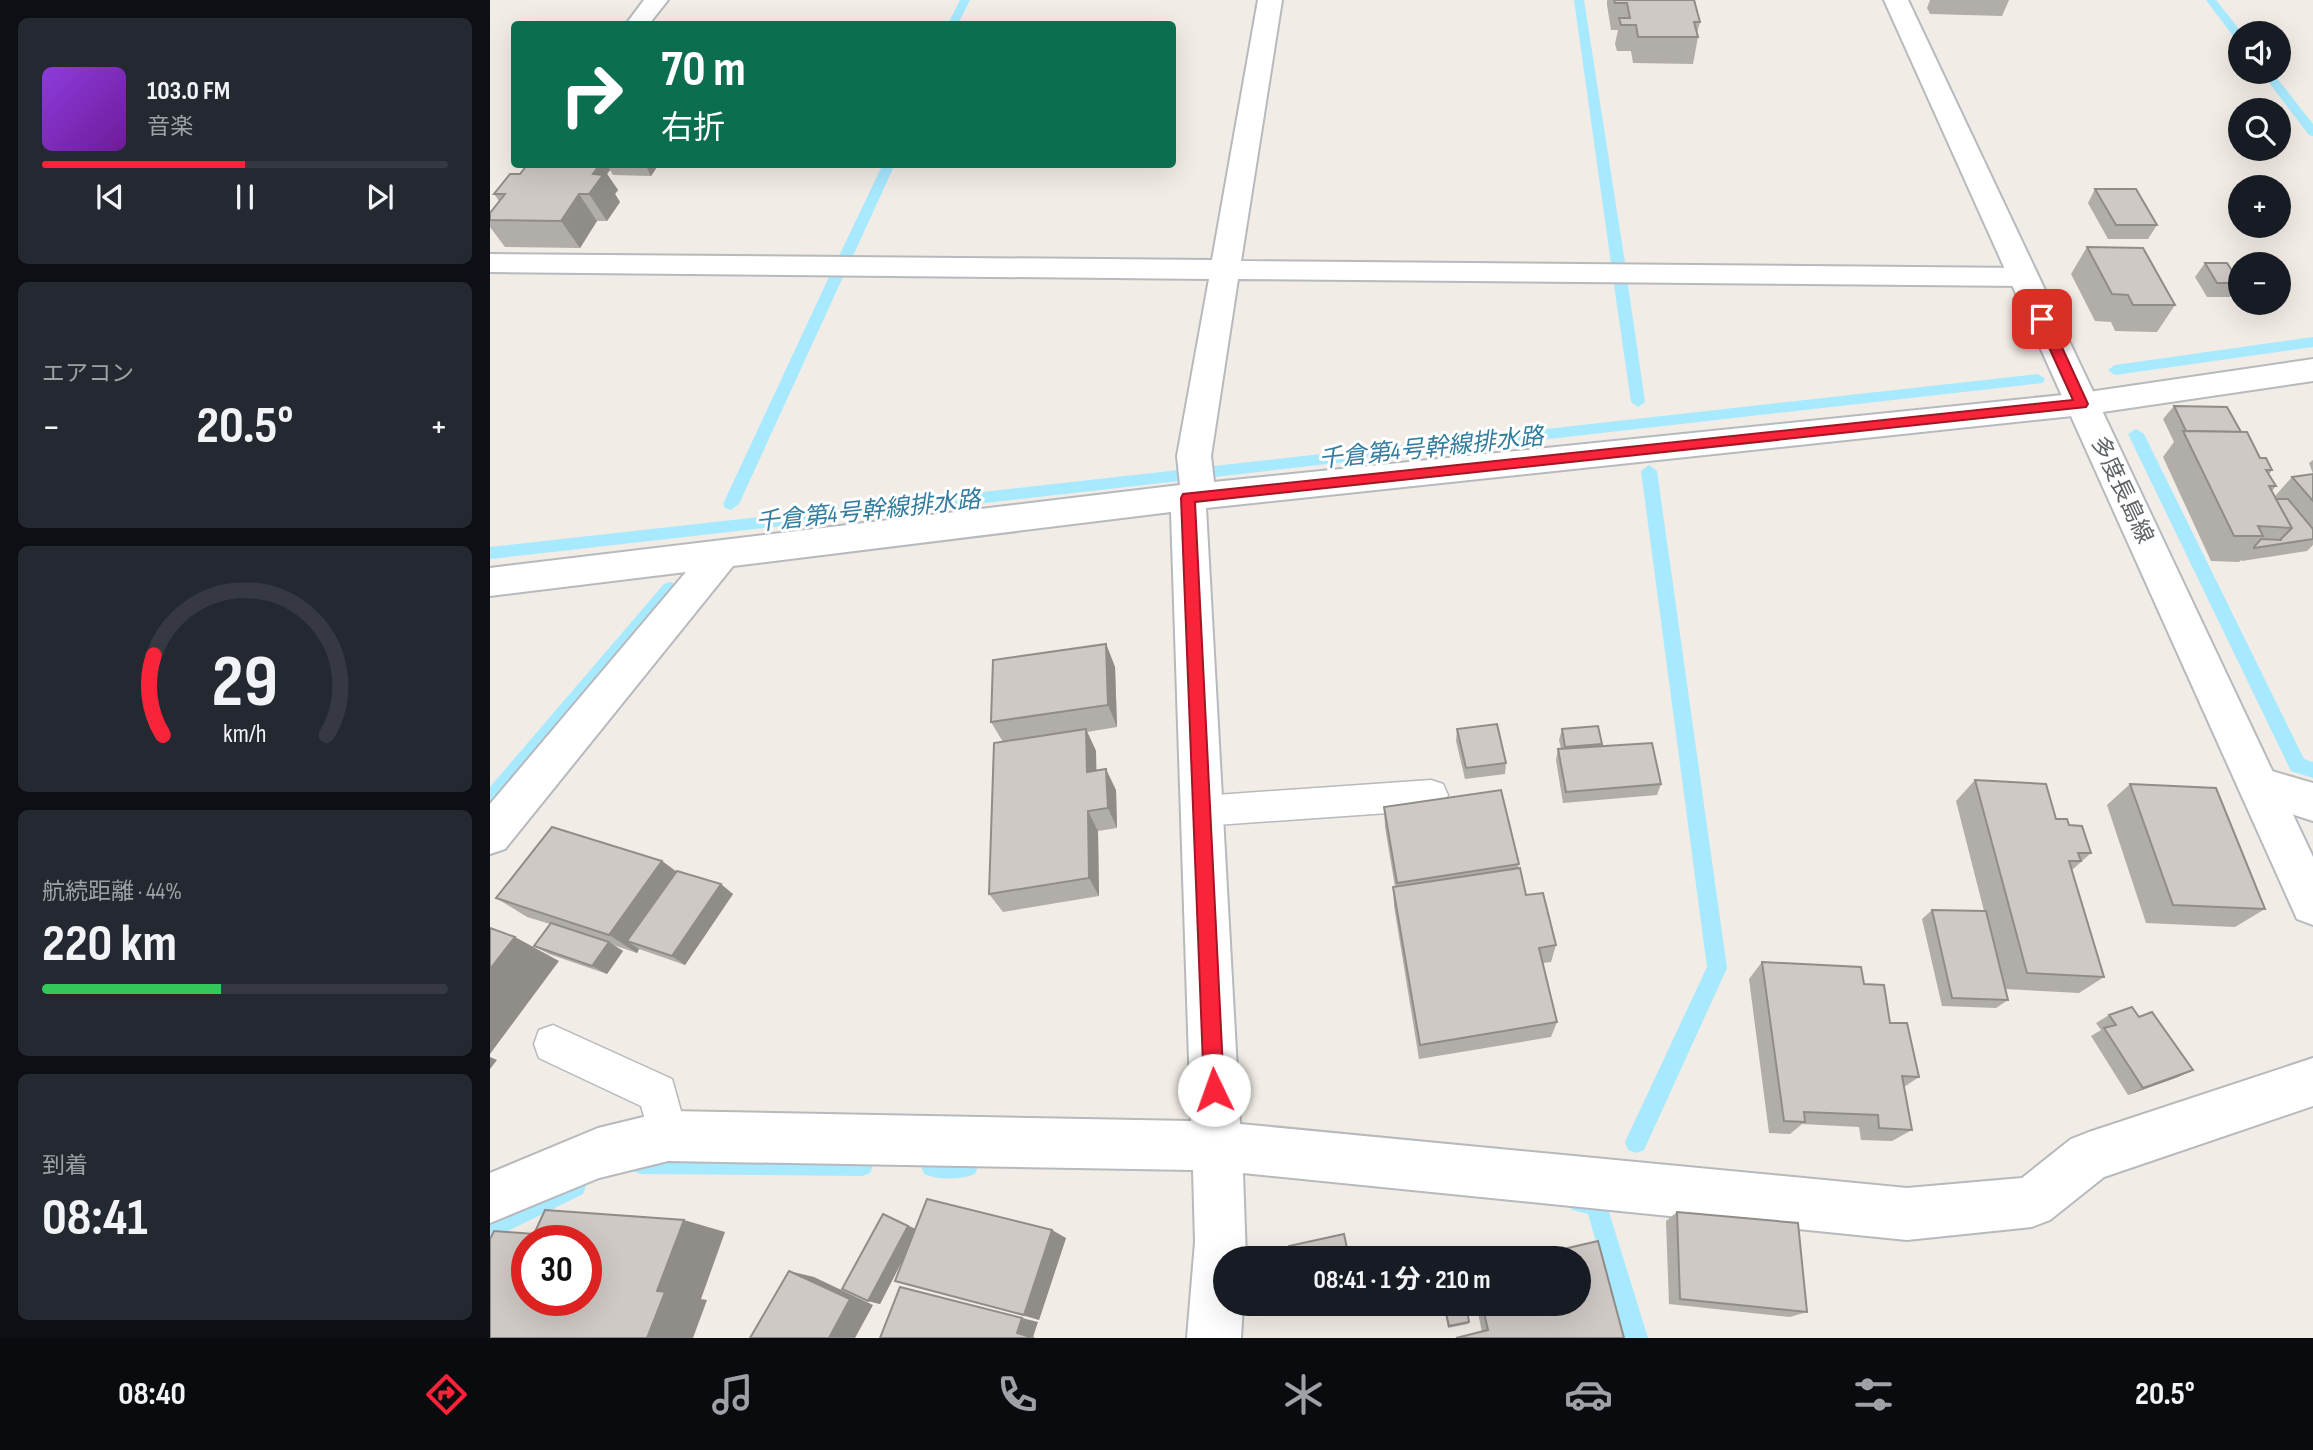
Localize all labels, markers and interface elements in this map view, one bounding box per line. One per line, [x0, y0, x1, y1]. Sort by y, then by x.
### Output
map controls [2228, 21, 2291, 315]
button: sound [2228, 21, 2291, 84]
text: 70 m [661, 41, 746, 100]
icon: right [546, 49, 637, 140]
text: 103.0 FM [147, 76, 230, 107]
button: search [2228, 98, 2291, 161]
text: 右折 [661, 109, 725, 148]
text: 音楽 [147, 113, 193, 141]
button: + [2228, 175, 2291, 238]
icon: previous [91, 178, 129, 216]
icon: pause [226, 178, 264, 216]
icon: next [361, 178, 399, 216]
button: − [2228, 252, 2291, 315]
pin [2012, 289, 2072, 349]
icon: arrive [2023, 300, 2061, 338]
text: エアコン [42, 360, 134, 388]
text: 20.5° [196, 395, 294, 458]
text: − [42, 405, 61, 450]
text: + [429, 405, 448, 450]
water label: 千倉第4号幹線排水路 [1317, 422, 1547, 474]
street label: 多度長島線 [2085, 432, 2159, 548]
water label: 千倉第4号幹線排水路 [754, 485, 984, 537]
text: 29 [212, 639, 278, 727]
text: km/h [223, 719, 267, 750]
text: 航続距離 · 44% [42, 878, 182, 906]
text: 220 km [42, 913, 177, 976]
position arrow [1177, 1053, 1251, 1127]
text: 到着 [42, 1152, 88, 1180]
text: 08:41 [42, 1187, 148, 1250]
speed limit sign: 30 [511, 1225, 602, 1316]
text: 08:41 · 1 分 · 210 m [1314, 1265, 1490, 1296]
icon: directions [422, 1370, 471, 1419]
icon: music [708, 1370, 757, 1419]
icon: phone [993, 1370, 1042, 1419]
icon: climate [1279, 1370, 1328, 1419]
icon: car [1564, 1370, 1613, 1419]
icon: filters [1849, 1370, 1898, 1419]
text: 08:40 [118, 1375, 186, 1414]
text: 20.5° [2135, 1375, 2195, 1414]

